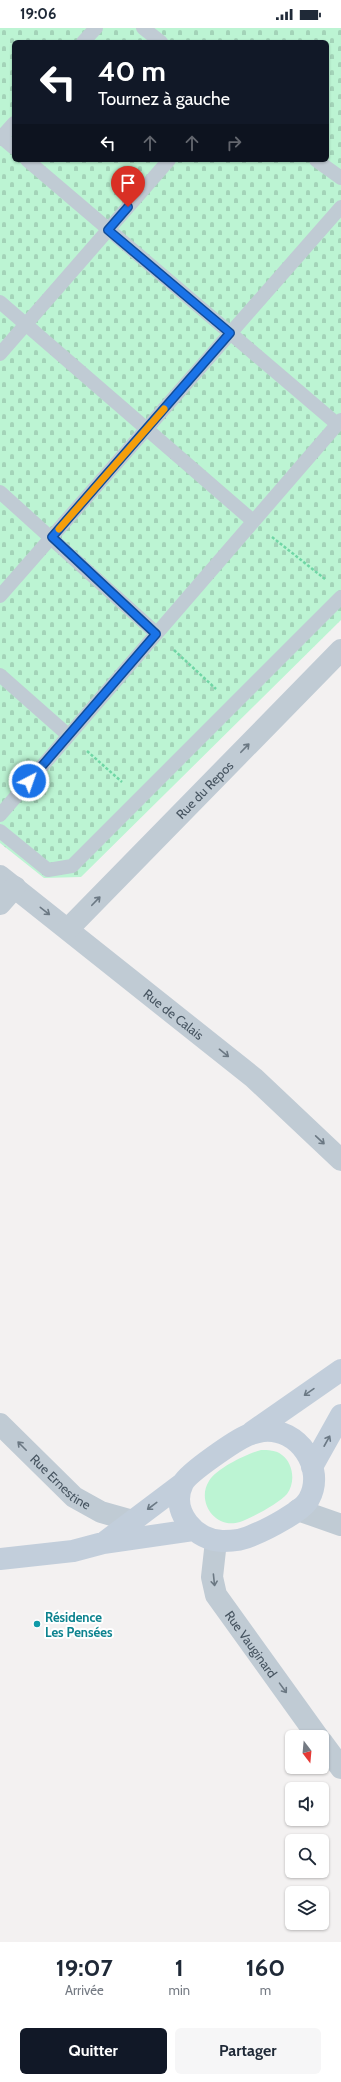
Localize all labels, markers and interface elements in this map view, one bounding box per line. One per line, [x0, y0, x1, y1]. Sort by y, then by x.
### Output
text: 19:06 [20, 5, 56, 23]
text: 40 m [98, 54, 166, 88]
icon: left [32, 56, 84, 108]
text: Tournez à gauche [98, 88, 230, 110]
icon: left [97, 132, 119, 154]
icon: ahead [139, 132, 161, 154]
icon: ahead [181, 132, 203, 154]
icon: right [223, 132, 245, 154]
pin [111, 166, 145, 207]
icon: arrive [117, 172, 139, 194]
one-way arrow [240, 743, 250, 753]
street label: Rue du Repos [172, 757, 237, 822]
position arrow [8, 760, 50, 802]
one-way arrow [91, 896, 101, 906]
one-way arrow [40, 907, 51, 915]
street label: Rue de Calais [140, 985, 208, 1043]
one-way arrow [218, 1049, 229, 1058]
one-way arrow [315, 1135, 325, 1145]
one-way arrow [304, 1388, 315, 1396]
one-way arrow [323, 1435, 331, 1447]
one-way arrow [17, 1441, 27, 1451]
street label: Rue Ernestine [27, 1451, 94, 1513]
one-way arrow [147, 1502, 158, 1511]
one-way arrow [210, 1573, 217, 1586]
street label: Rue Vauginard [222, 1607, 281, 1681]
place label: Résidence Les Pensées [45, 1609, 113, 1640]
marker: Résidence Les Pensées [32, 1619, 42, 1629]
one-way arrow [279, 1682, 287, 1693]
north arrow [285, 1730, 329, 1774]
map controls [285, 1730, 329, 1930]
button: sound [285, 1782, 329, 1826]
button: search [285, 1834, 329, 1878]
button: layers [285, 1886, 329, 1930]
text: 19:07 [56, 1953, 113, 1982]
text: 1 [175, 1953, 184, 1982]
text: 160 [246, 1953, 285, 1982]
text: Arrivée [65, 1982, 104, 1998]
text: min [169, 1982, 190, 1998]
text: m [260, 1982, 271, 1998]
button: Quitter [20, 2028, 167, 2074]
button: Partager [175, 2028, 321, 2074]

